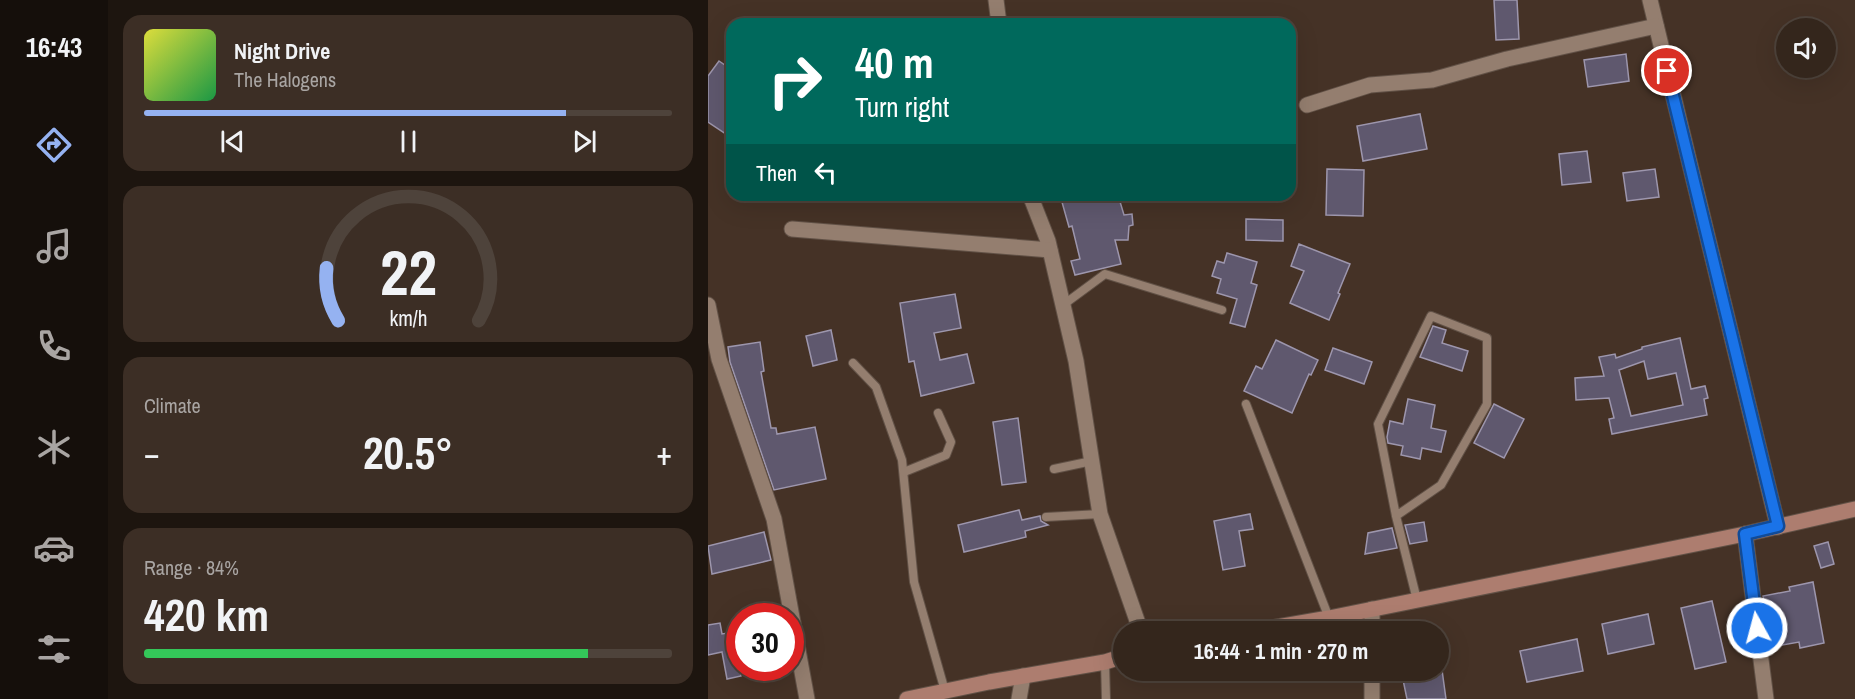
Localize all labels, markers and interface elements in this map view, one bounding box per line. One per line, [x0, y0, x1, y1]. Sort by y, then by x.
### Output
map controls [1776, 18, 1836, 78]
button: sound [1776, 18, 1836, 78]
text: 16:43 [26, 29, 82, 65]
text: 40 m [855, 35, 934, 91]
text: Night Drive [234, 36, 330, 66]
icon: right [756, 42, 834, 120]
pin [1641, 45, 1692, 96]
icon: arrive [1650, 54, 1683, 87]
text: The Halogens [234, 66, 336, 93]
text: Turn right [855, 89, 949, 125]
icon: directions [33, 124, 75, 166]
icon: previous [216, 125, 249, 158]
icon: pause [392, 125, 425, 158]
icon: next [568, 125, 601, 158]
icon: left [809, 156, 842, 189]
text: Then [756, 158, 797, 188]
icon: music [33, 225, 75, 267]
text: 22 [380, 230, 436, 314]
text: km/h [389, 304, 427, 333]
icon: phone [33, 325, 75, 367]
text: Climate [144, 392, 201, 419]
text: 20.5° [363, 422, 453, 483]
icon: climate [33, 426, 75, 468]
text: − [144, 431, 160, 475]
text: + [656, 431, 672, 475]
icon: car [33, 527, 75, 569]
text: Range · 84% [144, 554, 239, 581]
text: 420 km [144, 584, 269, 645]
position arrow [1725, 596, 1789, 660]
speed limit sign: 30 [726, 603, 804, 681]
icon: filters [33, 628, 75, 670]
text: 16:44 · 1 min · 270 m [1194, 636, 1368, 666]

